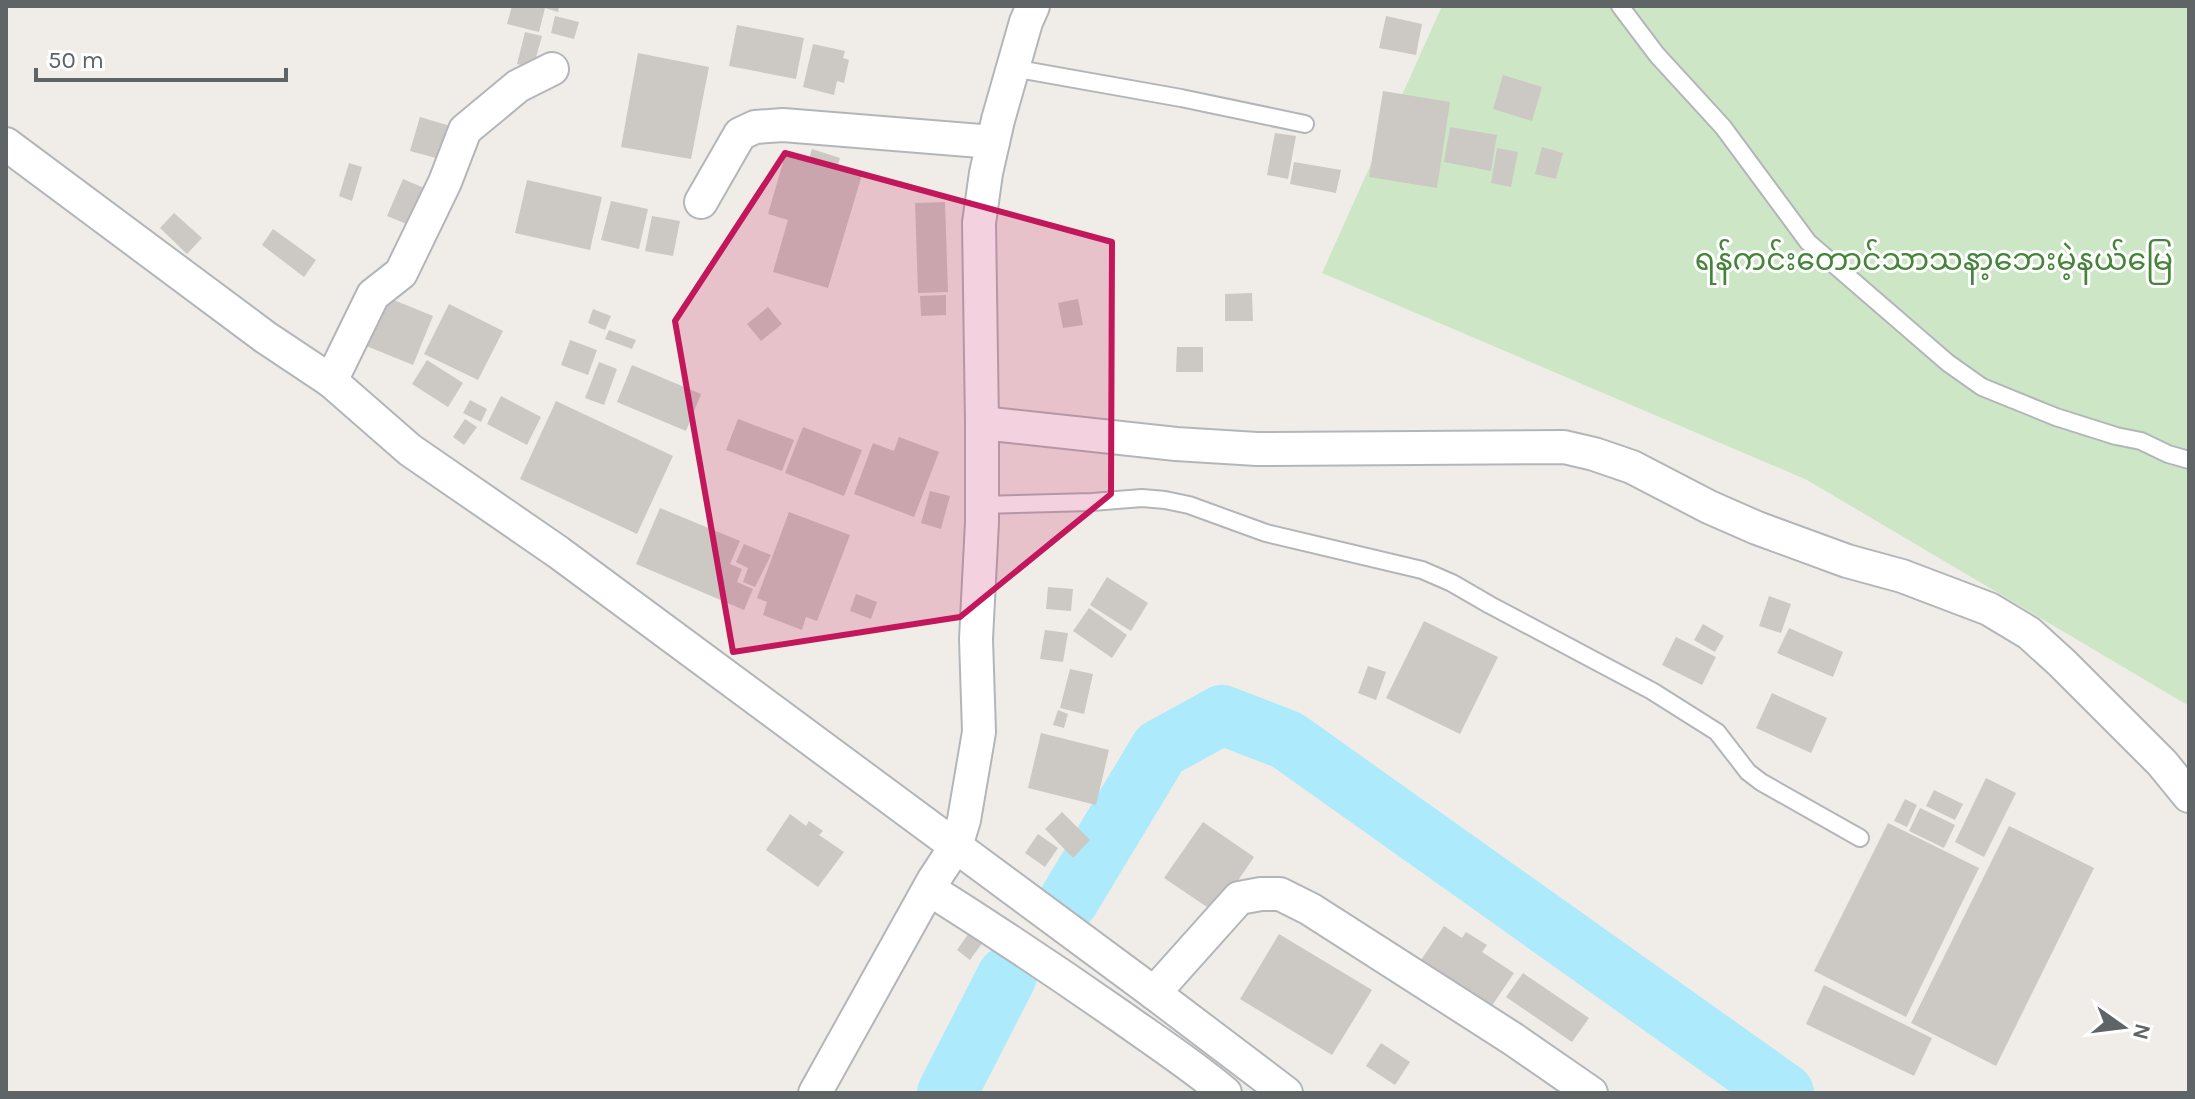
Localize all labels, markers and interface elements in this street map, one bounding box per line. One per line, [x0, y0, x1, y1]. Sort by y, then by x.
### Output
scale bar [36, 32, 286, 82]
text: 50 m [48, 46, 104, 74]
park label: ရန်ကင်းတောင်သာသနာ့ဘေးမဲ့နယ်မြေ [1695, 238, 2173, 285]
north arrow [2083, 987, 2163, 1067]
text: N [2127, 1021, 2156, 1042]

